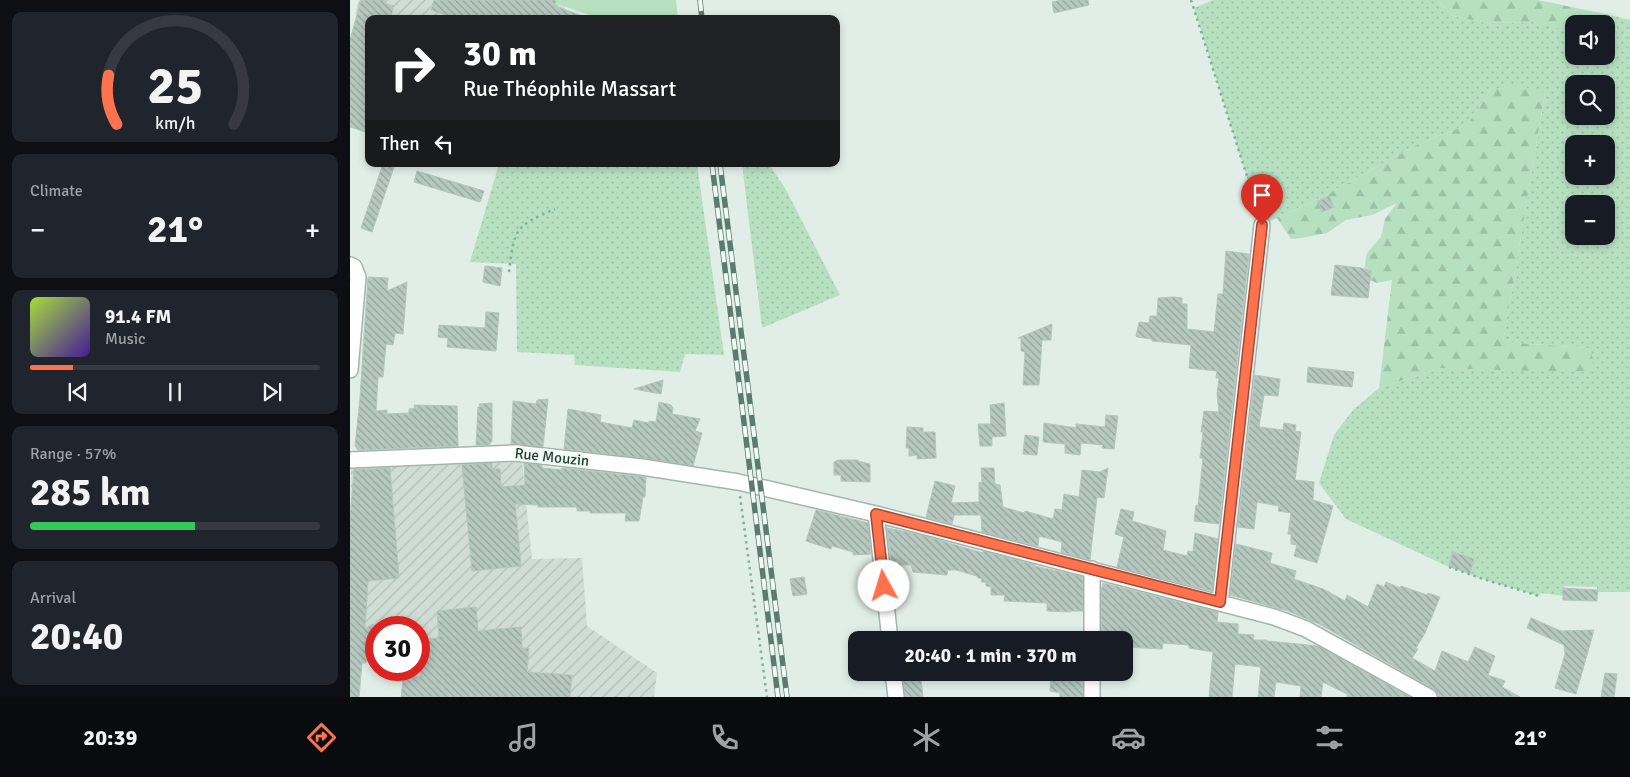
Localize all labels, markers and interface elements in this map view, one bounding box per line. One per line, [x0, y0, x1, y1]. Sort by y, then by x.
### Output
map controls [1565, 15, 1615, 245]
button: sound [1565, 15, 1615, 65]
text: 30 m [463, 32, 537, 75]
icon: right [380, 35, 445, 100]
text: 25 [147, 54, 203, 118]
text: Rue Théophile Massart [463, 75, 676, 102]
button: search [1565, 75, 1615, 125]
text: km/h [155, 112, 195, 134]
icon: left [430, 130, 458, 158]
text: Then [380, 132, 420, 156]
button: + [1565, 135, 1615, 185]
pin [1241, 174, 1283, 225]
text: Climate [30, 181, 83, 201]
icon: arrive [1248, 181, 1276, 209]
button: − [1565, 195, 1615, 245]
text: 21° [147, 206, 203, 253]
text: − [30, 213, 45, 247]
text: + [305, 213, 320, 247]
text: 91.4 FM [105, 305, 171, 329]
text: Music [105, 329, 146, 349]
icon: previous [64, 378, 92, 406]
icon: pause [161, 378, 189, 406]
icon: next [258, 378, 286, 406]
text: Range · 57% [30, 444, 116, 464]
street label: Rue Mouzin [514, 444, 590, 470]
text: 285 km [30, 469, 151, 516]
position arrow [857, 559, 909, 611]
text: Arrival [30, 588, 76, 608]
text: 20:40 [30, 613, 123, 660]
speed limit sign: 30 [365, 616, 430, 681]
text: 20:40 · 1 min · 370 m [904, 644, 1077, 668]
icon: directions [304, 720, 339, 755]
icon: music [506, 720, 541, 755]
icon: phone [707, 720, 742, 755]
icon: climate [909, 720, 944, 755]
icon: car [1111, 720, 1146, 755]
icon: filters [1312, 720, 1347, 755]
text: 20:39 [83, 724, 137, 751]
text: 21° [1514, 724, 1547, 751]

